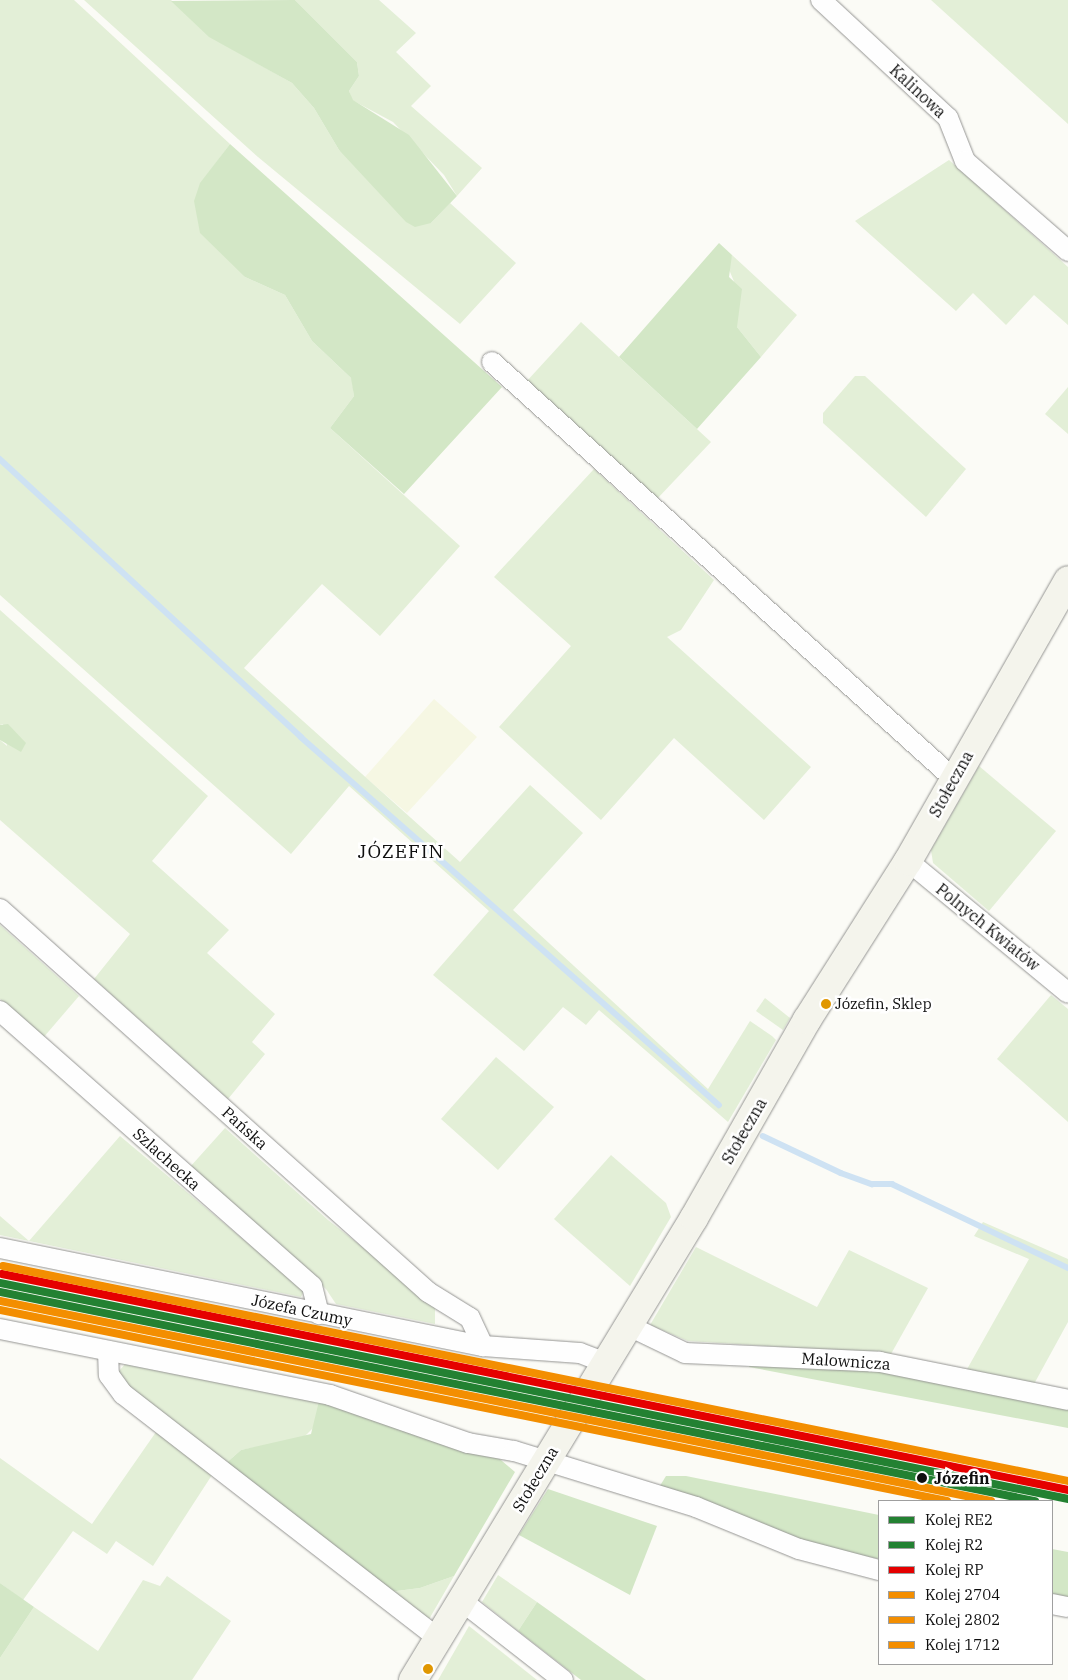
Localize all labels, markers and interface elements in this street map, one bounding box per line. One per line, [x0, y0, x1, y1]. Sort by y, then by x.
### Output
street label: Kalinowa [886, 60, 950, 122]
street label: Stołeczna [925, 747, 977, 821]
district label: JÓZEFIN [357, 841, 445, 863]
street label: Polnych Kwiatów [932, 879, 1044, 975]
place label: Józefin, Sklep [835, 995, 932, 1013]
marker: Józefin, Sklep [821, 999, 831, 1009]
street label: Stołeczna [717, 1095, 771, 1167]
street label: Pańska [218, 1103, 272, 1153]
street label: Szlachecka [129, 1124, 205, 1194]
street label: Józefa Czumy [250, 1290, 354, 1330]
street label: Malownicza [801, 1348, 891, 1374]
street label: Stołeczna [508, 1443, 562, 1515]
place label: Józefin [934, 1468, 990, 1488]
marker: Józefin [913, 1469, 931, 1487]
legend [878, 1500, 1053, 1665]
text: Kolej RE2 [925, 1510, 993, 1529]
text: Kolej R2 [925, 1535, 983, 1554]
text: Kolej RP [925, 1560, 984, 1579]
text: Kolej 2704 [925, 1585, 1000, 1604]
text: Kolej 2802 [925, 1610, 1000, 1629]
text: Kolej 1712 [925, 1635, 1000, 1654]
unlabelled marker [423, 1664, 433, 1674]

